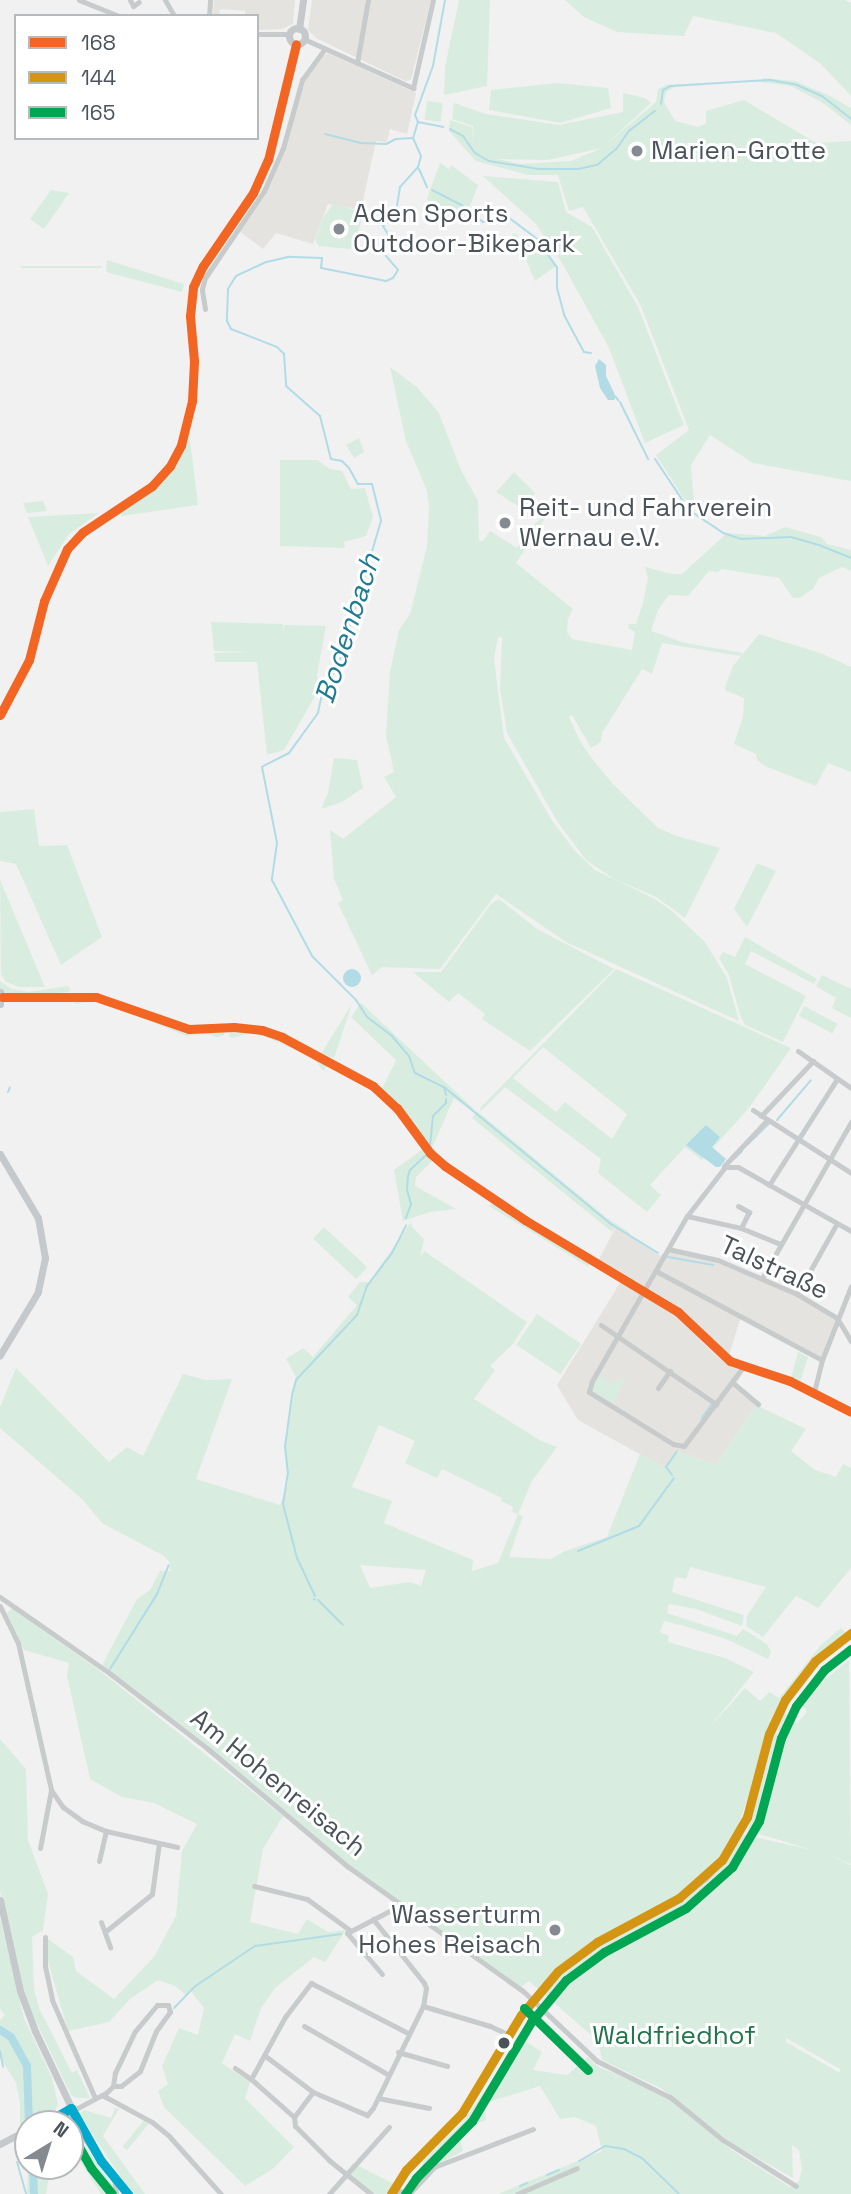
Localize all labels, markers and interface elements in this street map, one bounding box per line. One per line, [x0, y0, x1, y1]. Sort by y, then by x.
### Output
legend [14, 14, 259, 140]
text: 168 [81, 29, 116, 56]
text: 144 [81, 64, 116, 91]
text: 165 [81, 99, 115, 126]
place label: Marien-Grotte [651, 135, 826, 167]
marker: Marien-Grotte [629, 143, 645, 159]
place label: Aden Sports Outdoor-Bikepark [353, 198, 575, 260]
marker: Aden Sports Outdoor-Bikepark [331, 221, 347, 237]
place label: Reit- und Fahrverein Wernau e.V. [519, 492, 773, 554]
marker: Reit- und Fahrverein Wernau e.V. [497, 515, 513, 531]
water label: Bodenbach [307, 549, 387, 707]
street label: Talstraße [715, 1229, 833, 1307]
street label: Am Hohenreisach [184, 1703, 372, 1863]
place label: Wasserturm Hohes Reisach [358, 1899, 541, 1960]
marker: Wasserturm Hohes Reisach [547, 1922, 563, 1938]
park label: Waldfriedhof [592, 2020, 756, 2052]
unlabelled marker [497, 2036, 511, 2050]
north arrow [14, 2110, 84, 2180]
text: N [48, 2116, 74, 2143]

